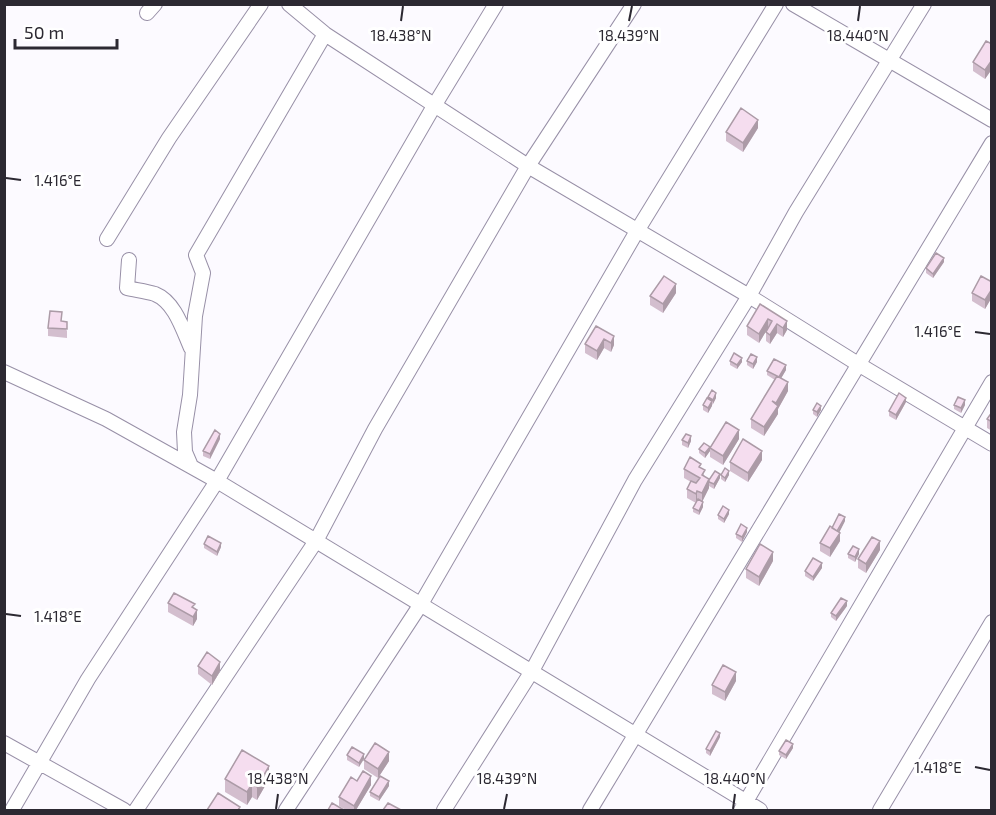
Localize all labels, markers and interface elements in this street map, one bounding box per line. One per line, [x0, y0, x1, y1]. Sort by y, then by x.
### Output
scale bar [15, 12, 117, 50]
text: 50 m [24, 21, 64, 43]
text: 18.438°N [370, 26, 432, 44]
text: 18.439°N [599, 26, 659, 44]
text: 18.440°N [827, 26, 889, 44]
text: 1.416°E [35, 171, 81, 189]
text: 1.416°E [915, 322, 961, 340]
text: 1.418°E [34, 607, 82, 625]
text: 1.418°E [914, 758, 962, 776]
text: 18.438°N [247, 769, 309, 787]
text: 18.439°N [477, 769, 537, 787]
text: 18.440°N [704, 769, 766, 787]

